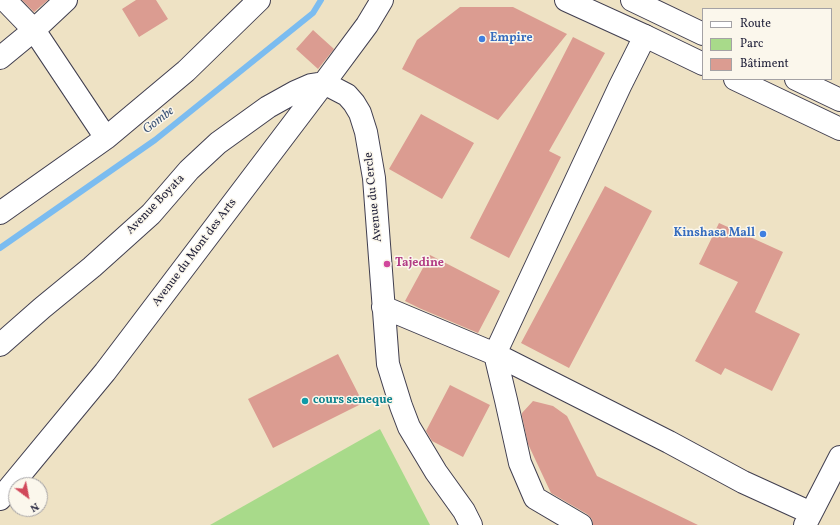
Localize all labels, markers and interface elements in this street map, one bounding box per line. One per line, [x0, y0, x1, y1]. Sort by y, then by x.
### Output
legend [702, 8, 832, 80]
text: Route [740, 16, 771, 32]
place label: Empire [490, 32, 533, 46]
marker: Empire [477, 34, 487, 44]
text: Parc [740, 36, 763, 52]
text: Bâtiment [740, 56, 789, 72]
water label: Gombe [140, 104, 178, 138]
street label: Avenue du Cercle [362, 151, 386, 243]
street label: Avenue Boyata [124, 172, 188, 238]
street label: Avenue du Mont des Arts [150, 196, 240, 310]
place label: Kinshasa Mall [673, 227, 755, 241]
marker: Kinshasa Mall [758, 229, 768, 239]
place label: Tajedine [395, 257, 444, 271]
marker: Tajedine [382, 259, 392, 269]
place label: cours seneque [313, 394, 393, 408]
marker: cours seneque [300, 396, 310, 406]
north arrow [8, 477, 48, 517]
text: N [27, 498, 41, 515]

